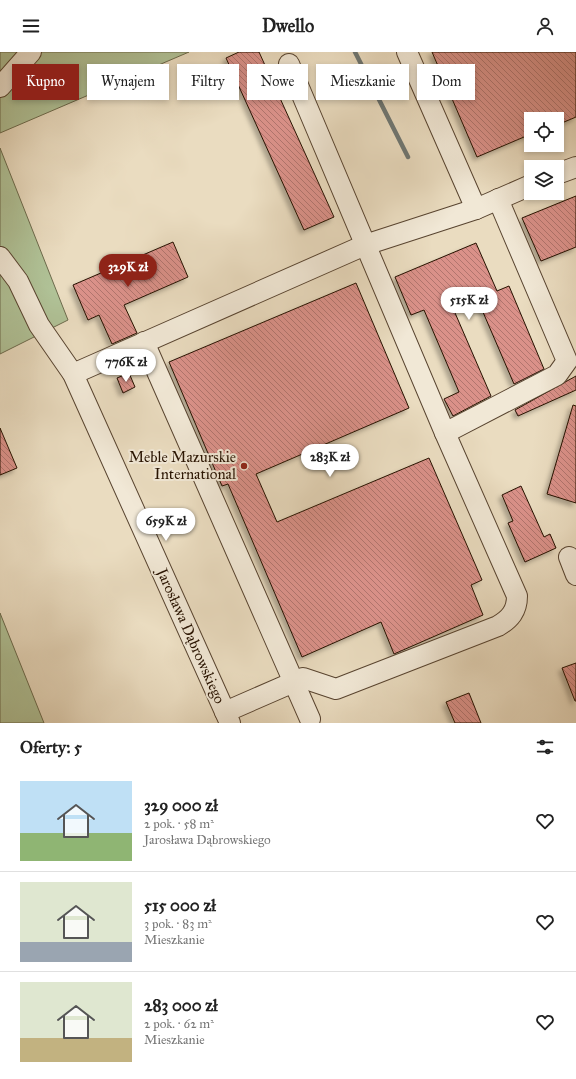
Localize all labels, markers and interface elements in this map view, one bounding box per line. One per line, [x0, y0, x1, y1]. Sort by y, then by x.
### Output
icon: menu [20, 15, 42, 37]
text: Dwello [262, 15, 314, 37]
icon: person [534, 15, 556, 37]
chip: Kupno [12, 64, 79, 100]
chip: Wynajem [87, 64, 169, 100]
chip: Filtry [177, 64, 239, 100]
chip: Nowe [247, 64, 308, 100]
chip: Mieszkanie [316, 64, 409, 100]
chip: Dom [417, 64, 475, 100]
map controls [524, 112, 564, 200]
button: locate [524, 112, 564, 152]
button: layers [524, 160, 564, 200]
pin: 329K zł [91, 254, 165, 288]
text: 329K zł [108, 259, 148, 275]
pin: 515K zł [432, 287, 506, 321]
text: 515K zł [450, 292, 488, 308]
pin: 776K zł [89, 349, 163, 383]
text: 776K zł [105, 354, 147, 370]
pin: 283K zł [293, 444, 367, 478]
place label: Meble Mazurskie International [129, 448, 237, 483]
text: 283K zł [310, 449, 350, 465]
marker: Meble Mazurskie International [239, 461, 249, 471]
pin: 659K zł [129, 508, 203, 542]
text: 659K zł [145, 513, 187, 529]
street label: Jarosława Dąbrowskiego [151, 564, 229, 707]
icon: filters [534, 736, 556, 758]
text: Oferty: 5 [20, 737, 82, 758]
text: 329 000 zł [144, 795, 218, 816]
icon: home [52, 797, 100, 845]
icon: heart [534, 810, 556, 832]
text: 2 pok. · 58 m² [144, 816, 214, 832]
text: Jarosława Dąbrowskiego [144, 832, 271, 848]
text: 515 000 zł [144, 895, 216, 916]
icon: home [52, 898, 100, 946]
icon: heart [534, 911, 556, 933]
text: 3 pok. · 83 m² [144, 916, 212, 932]
text: Mieszkanie [144, 932, 205, 948]
text: 283 000 zł [144, 995, 218, 1016]
icon: home [52, 998, 100, 1046]
icon: heart [534, 1011, 556, 1033]
text: 2 pok. · 62 m² [144, 1016, 214, 1032]
text: Mieszkanie [144, 1032, 205, 1048]

